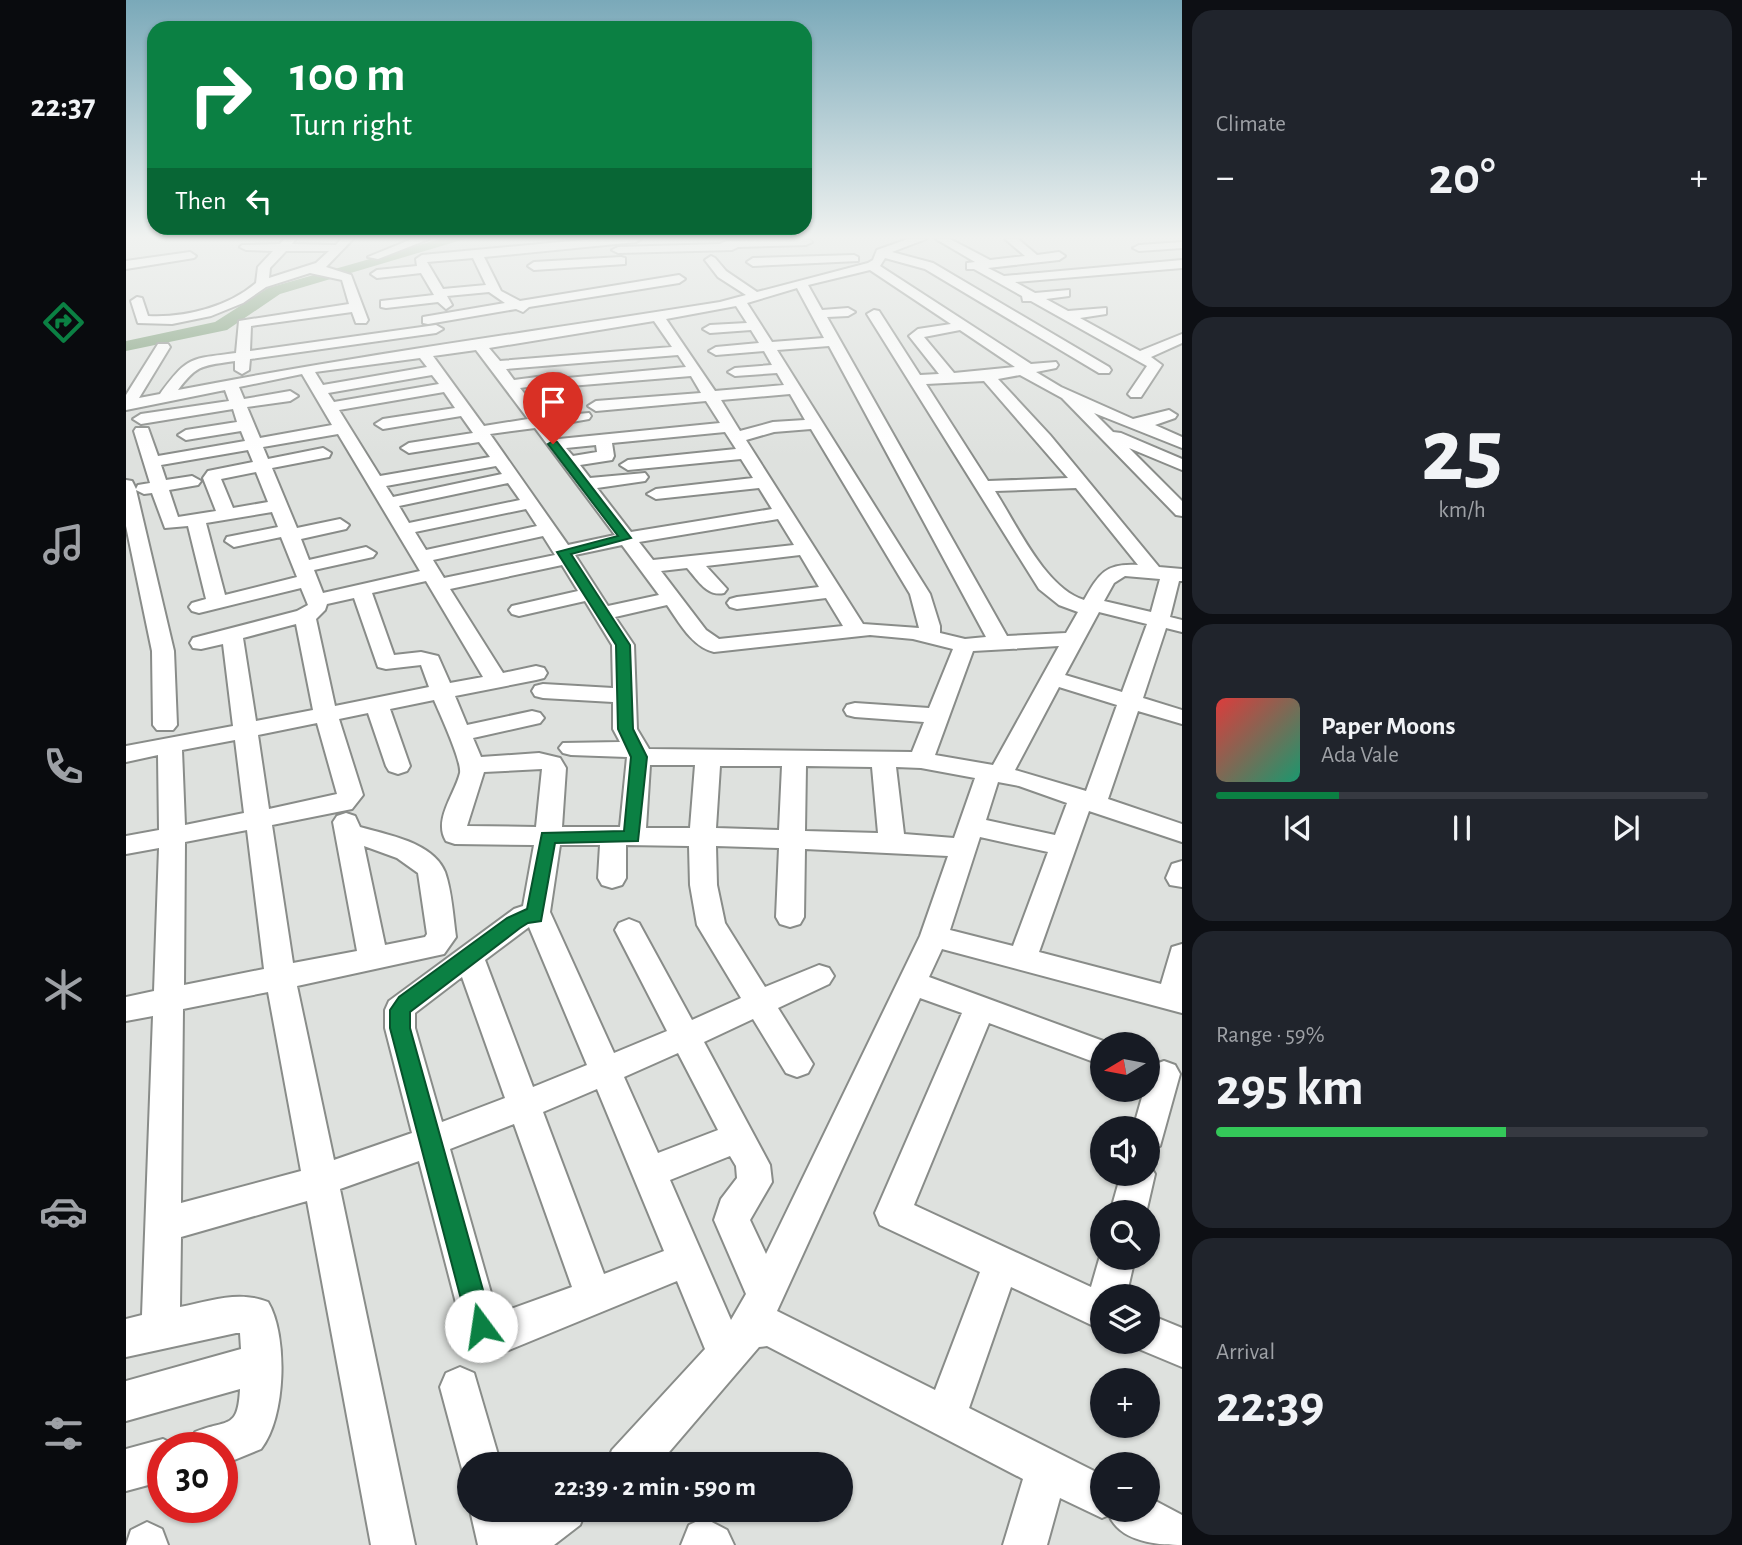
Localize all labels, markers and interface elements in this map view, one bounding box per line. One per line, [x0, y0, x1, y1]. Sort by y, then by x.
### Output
icon: right [175, 49, 266, 140]
text: 100 m [290, 51, 406, 100]
text: 22:37 [30, 90, 96, 122]
text: Turn right [290, 109, 412, 141]
text: Climate [1216, 113, 1286, 136]
text: 20° [1429, 151, 1495, 203]
text: − [1216, 159, 1234, 197]
text: + [1690, 159, 1708, 197]
icon: left [240, 182, 278, 220]
text: Then [175, 188, 226, 214]
icon: directions [39, 298, 88, 347]
pin [523, 372, 583, 444]
icon: arrive [534, 383, 572, 421]
text: 25 [1421, 406, 1503, 497]
text: km/h [1438, 499, 1486, 522]
icon: music [39, 520, 88, 569]
text: Paper Moons [1321, 713, 1456, 739]
icon: phone [39, 742, 88, 791]
text: Ada Vale [1321, 744, 1399, 767]
icon: previous [1279, 809, 1317, 847]
icon: pause [1443, 809, 1481, 847]
icon: next [1607, 809, 1645, 847]
icon: climate [39, 965, 88, 1014]
text: Range · 59% [1216, 1024, 1325, 1047]
north arrow [1090, 1032, 1160, 1102]
map controls [1090, 1032, 1160, 1522]
text: 295 km [1216, 1062, 1364, 1114]
button: sound [1090, 1116, 1160, 1186]
icon: car [39, 1187, 88, 1236]
button: search [1090, 1200, 1160, 1270]
button: layers [1090, 1284, 1160, 1354]
position arrow [444, 1289, 518, 1363]
text: Arrival [1216, 1341, 1275, 1364]
button: + [1090, 1368, 1160, 1438]
text: 22:39 [1216, 1379, 1324, 1431]
icon: filters [39, 1409, 88, 1458]
speed limit sign: 30 [147, 1432, 238, 1523]
button: − [1090, 1452, 1160, 1522]
text: 22:39 · 2 min · 590 m [554, 1474, 756, 1500]

